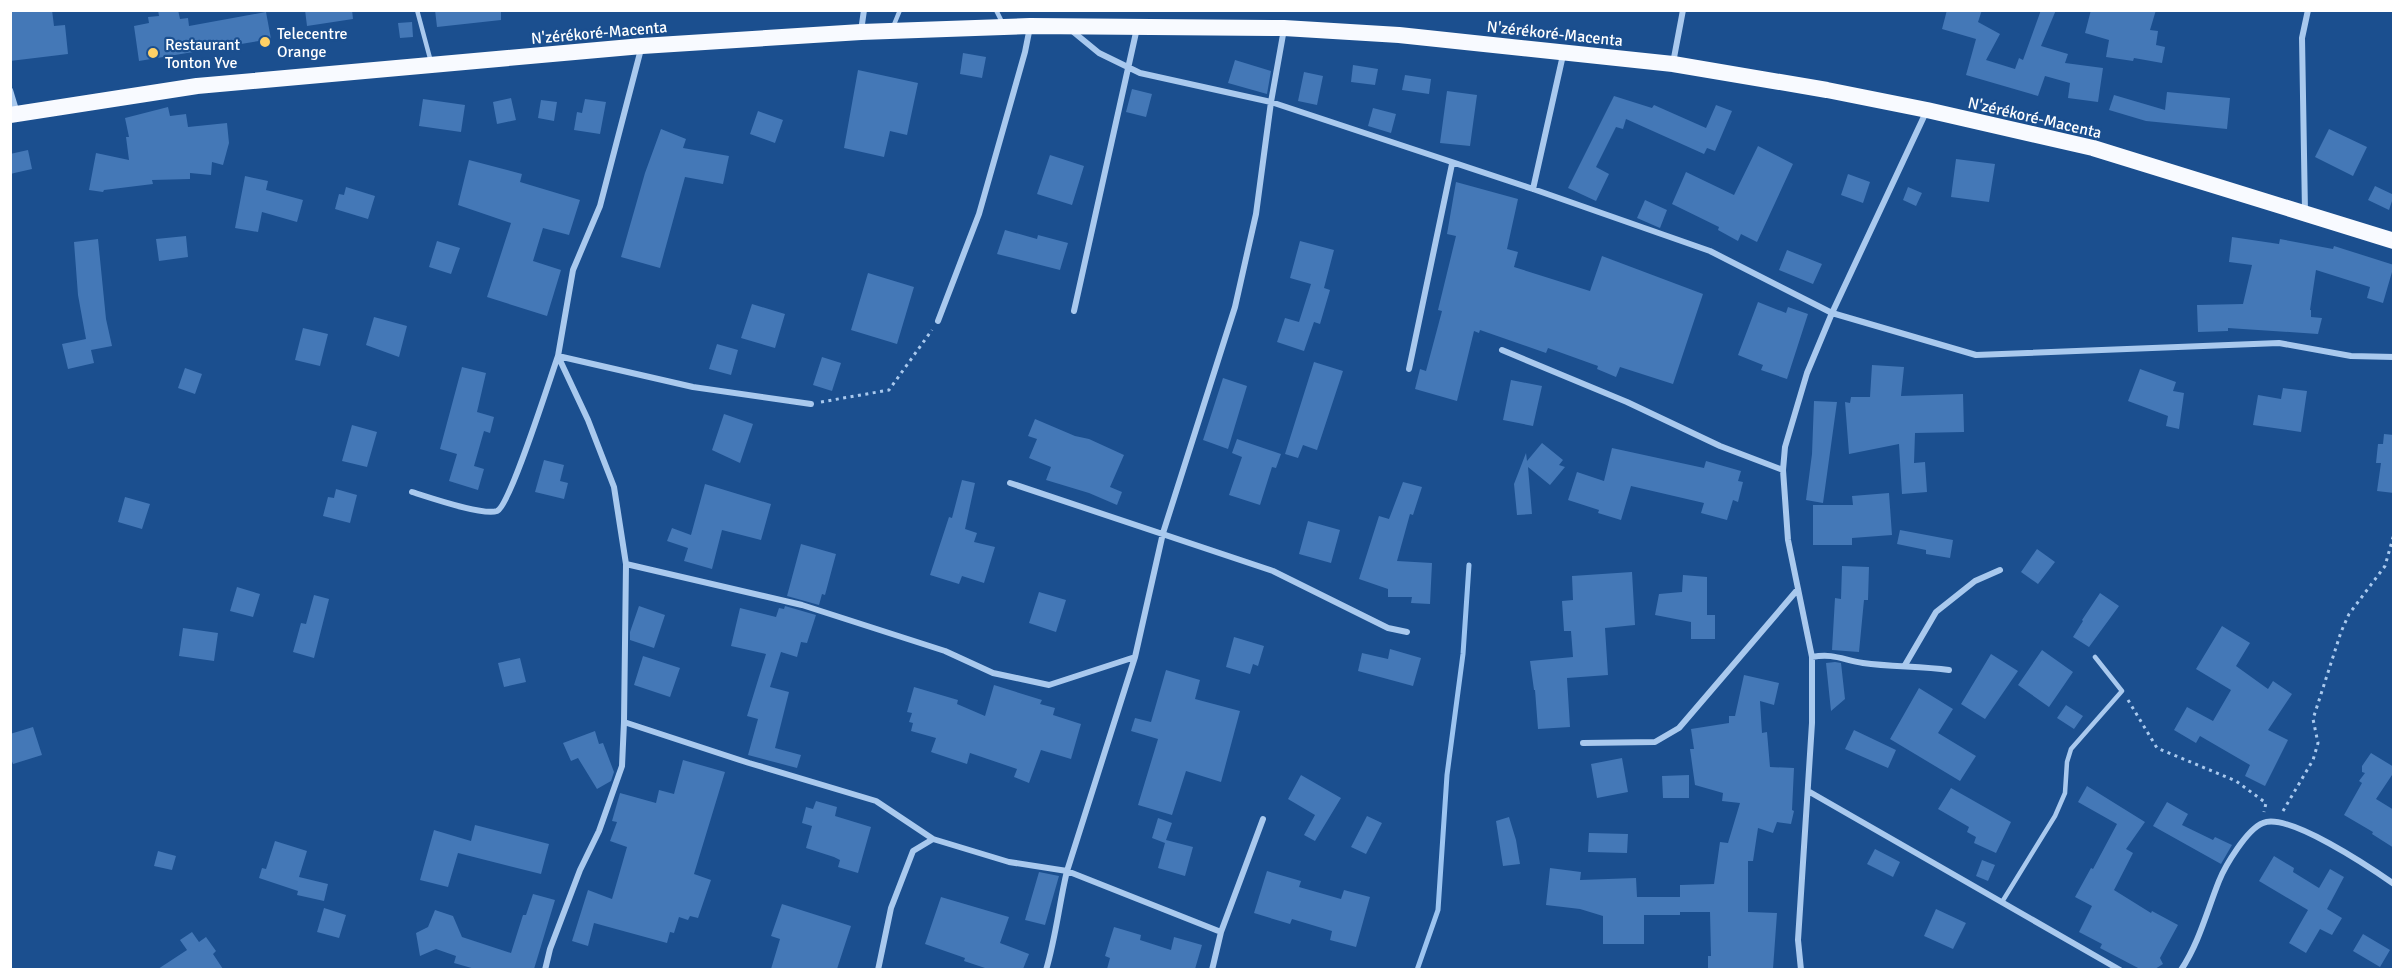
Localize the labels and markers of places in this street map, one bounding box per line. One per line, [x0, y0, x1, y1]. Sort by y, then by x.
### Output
place label: Telecentre Orange [277, 24, 347, 62]
place label: Restaurant Tonton Yve [165, 35, 240, 73]
marker: Telecentre Orange [258, 35, 272, 49]
marker: Restaurant Tonton Yve [146, 46, 160, 60]

